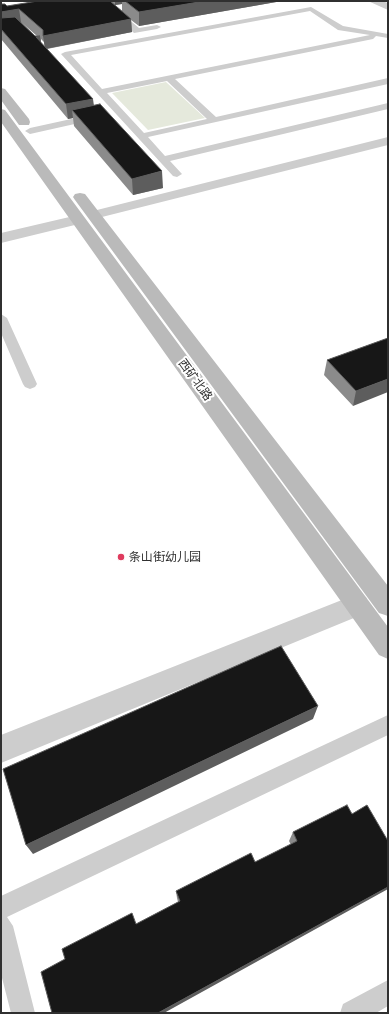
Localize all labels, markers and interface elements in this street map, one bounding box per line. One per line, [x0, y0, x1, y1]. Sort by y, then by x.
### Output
street label: 西矿北路 [175, 356, 215, 404]
place label: 条山街幼儿园 [129, 550, 201, 564]
marker: 条山街幼儿园 [116, 552, 126, 562]

